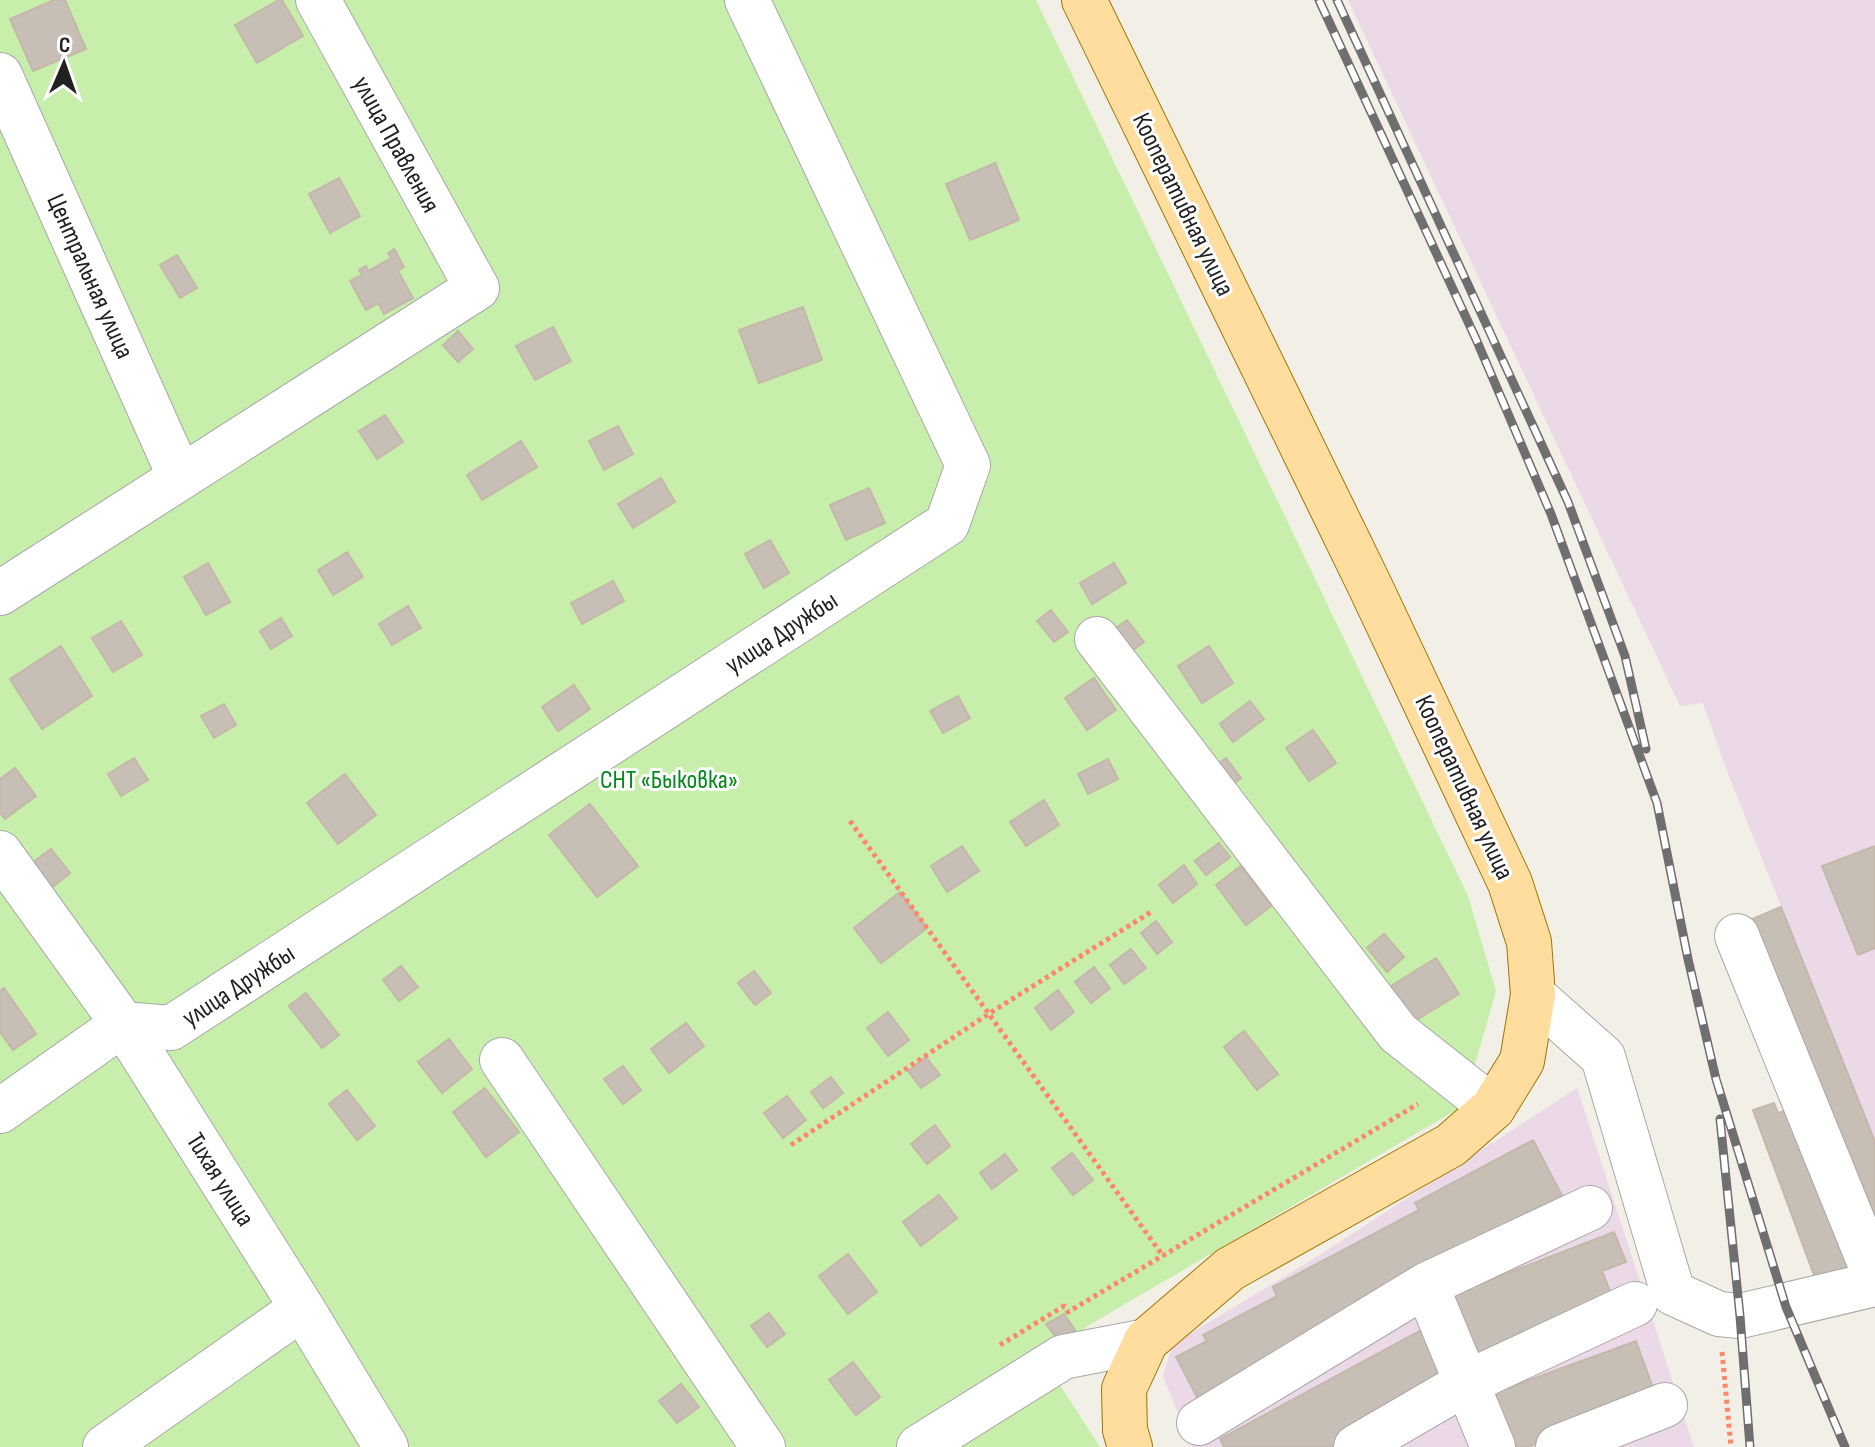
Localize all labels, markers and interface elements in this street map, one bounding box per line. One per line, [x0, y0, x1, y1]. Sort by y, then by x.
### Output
north arrow [24, 24, 104, 104]
text: С [59, 32, 71, 59]
street label: улица Правления [346, 71, 446, 218]
street label: Кооперативная улица [1125, 108, 1240, 301]
street label: Центральная улица [39, 189, 140, 364]
street label: улица Дружбы [720, 585, 844, 681]
street label: Кооперативная улица [1407, 691, 1520, 885]
park label: СНТ «Быковка» [600, 765, 738, 796]
street label: улица Дружбы [177, 938, 301, 1034]
street label: Тихая улица [179, 1127, 260, 1232]

